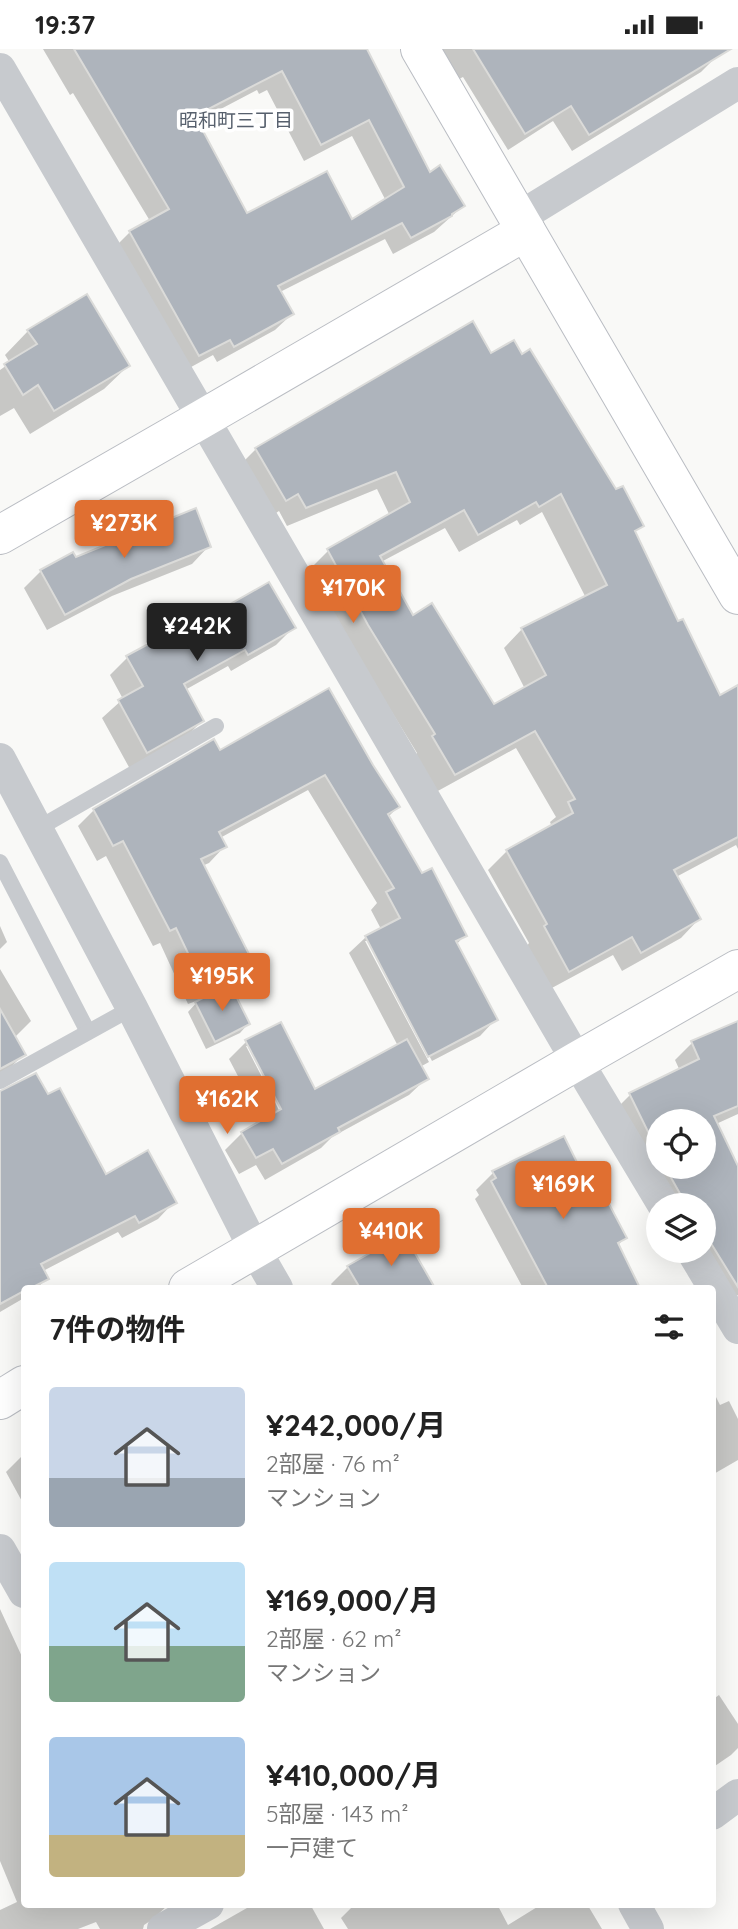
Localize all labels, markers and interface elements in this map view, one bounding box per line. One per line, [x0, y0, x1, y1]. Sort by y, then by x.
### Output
text: 19:37 [35, 8, 95, 41]
district label: 昭和町三丁目 [179, 108, 293, 132]
pin: ¥273K [75, 501, 173, 560]
text: ¥273K [91, 508, 157, 537]
pin: ¥170K [304, 565, 402, 625]
text: ¥170K [321, 573, 385, 602]
pin: ¥242K [148, 603, 246, 663]
text: ¥242K [163, 611, 231, 640]
pin: ¥195K [173, 953, 271, 1013]
text: ¥195K [190, 961, 254, 990]
pin: ¥162K [178, 1077, 276, 1136]
text: ¥162K [195, 1084, 259, 1113]
map controls [646, 1109, 716, 1263]
button: locate [646, 1109, 716, 1179]
pin: ¥169K [514, 1161, 612, 1221]
text: ¥169K [531, 1169, 595, 1198]
button: layers [646, 1193, 716, 1263]
pin: ¥410K [342, 1209, 440, 1268]
text: ¥410K [359, 1216, 423, 1245]
icon: filters [650, 1308, 688, 1346]
text: 7件の物件 [49, 1310, 185, 1348]
text: ¥242,000/月 [266, 1406, 446, 1444]
icon: home [105, 1415, 189, 1499]
text: 2部屋 · 76 m² [266, 1449, 400, 1478]
text: マンション [266, 1483, 381, 1512]
text: ¥169,000/月 [266, 1581, 439, 1619]
icon: home [105, 1590, 189, 1674]
text: 2部屋 · 62 m² [266, 1624, 401, 1653]
text: マンション [266, 1658, 381, 1687]
text: ¥410,000/月 [266, 1756, 441, 1794]
icon: home [105, 1765, 189, 1849]
text: 5部屋 · 143 m² [266, 1799, 408, 1828]
text: 一戸建て [266, 1833, 358, 1862]

